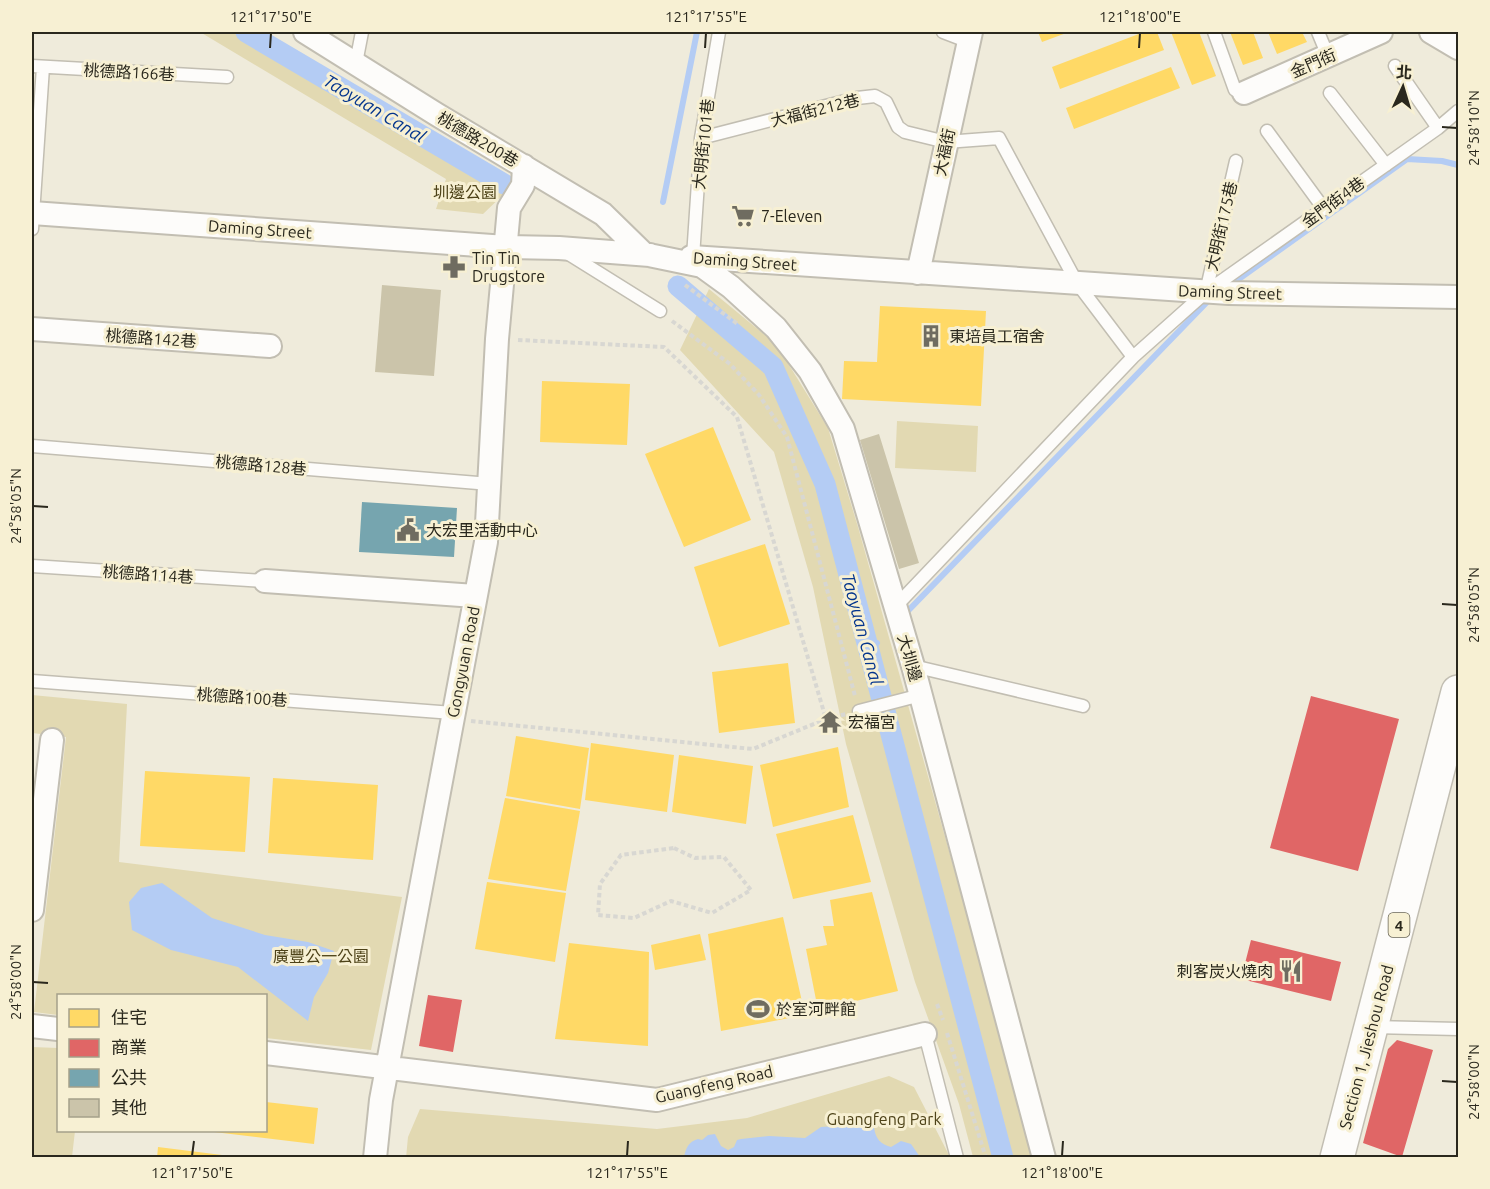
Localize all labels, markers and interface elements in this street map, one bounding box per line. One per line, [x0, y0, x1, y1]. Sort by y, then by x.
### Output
text: 121°17'50"E [230, 8, 312, 25]
text: 121°17'55"E [665, 8, 747, 25]
text: 121°18'00"E [1099, 8, 1181, 25]
street label: 金門街 [1287, 45, 1339, 81]
north arrow [1373, 57, 1433, 117]
street label: 桃德路166巷 [83, 61, 175, 83]
text: 北 [1395, 62, 1413, 82]
water label: Taoyuan Canal [320, 70, 430, 146]
street label: 大福街212巷 [769, 90, 861, 130]
text: 24°58'10"N [1465, 90, 1482, 166]
street label: 大明街101巷 [689, 98, 717, 190]
street label: 桃德路200巷 [434, 108, 522, 170]
street label: 大福街 [930, 127, 958, 177]
street label: 金門街4巷 [1298, 173, 1368, 231]
street label: 大明街175巷 [1202, 180, 1240, 272]
park label: 圳邊公園 [433, 183, 497, 201]
supermarket icon: 7-Eleven [730, 203, 756, 229]
place label: 7-Eleven [761, 207, 822, 225]
street label: Daming Street [208, 216, 313, 242]
street label: Daming Street [693, 248, 798, 274]
place label: Tin Tin Drugstore [472, 249, 545, 285]
pharmacy icon: Tin Tin Drugstore [441, 254, 467, 280]
street label: Daming Street [1178, 281, 1283, 303]
building icon: 東培員工宿舍 [918, 323, 944, 349]
street label: 桃德路142巷 [105, 326, 197, 350]
place label: 東培員工宿舍 [949, 327, 1045, 345]
street label: 桃德路128巷 [215, 452, 307, 478]
text: 24°58'05"N [7, 468, 24, 544]
public building icon: 大宏里活動中心 [395, 517, 421, 543]
place label: 大宏里活動中心 [426, 521, 538, 539]
street label: 桃德路114巷 [102, 562, 194, 586]
text: 24°58'05"N [1465, 567, 1482, 643]
water label: Taoyuan Canal [838, 571, 888, 687]
street label: Gongyuan Road [443, 605, 483, 719]
street label: 大圳邊 [895, 632, 925, 684]
street label: 桃德路100巷 [196, 685, 288, 709]
temple icon: 宏福宮 [817, 709, 843, 735]
place label: 宏福宮 [848, 713, 896, 731]
road number: 4 [1388, 913, 1410, 937]
text: 24°58'00"N [7, 944, 24, 1020]
park label: 廣豐公一公園 [273, 947, 369, 965]
restaurant icon: 刺客炭火燒肉 [1278, 958, 1304, 984]
place label: 刺客炭火燒肉 [1177, 962, 1273, 980]
street label: Section 1, Jieshou Road [1335, 963, 1397, 1131]
legend [57, 994, 267, 1132]
sports icon: 於室河畔館 [745, 996, 771, 1022]
place label: 於室河畔館 [776, 1000, 856, 1018]
text: 住宅 [111, 1007, 147, 1027]
text: 商業 [111, 1037, 147, 1057]
text: 24°58'00"N [1465, 1044, 1482, 1120]
street label: Guangfeng Road [653, 1062, 775, 1106]
text: 公共 [111, 1067, 147, 1087]
text: 其他 [111, 1097, 147, 1117]
park label: Guangfeng Park [826, 1110, 942, 1128]
text: 121°17'50"E [151, 1164, 233, 1181]
text: 121°17'55"E [586, 1164, 668, 1181]
text: 121°18'00"E [1021, 1164, 1103, 1181]

